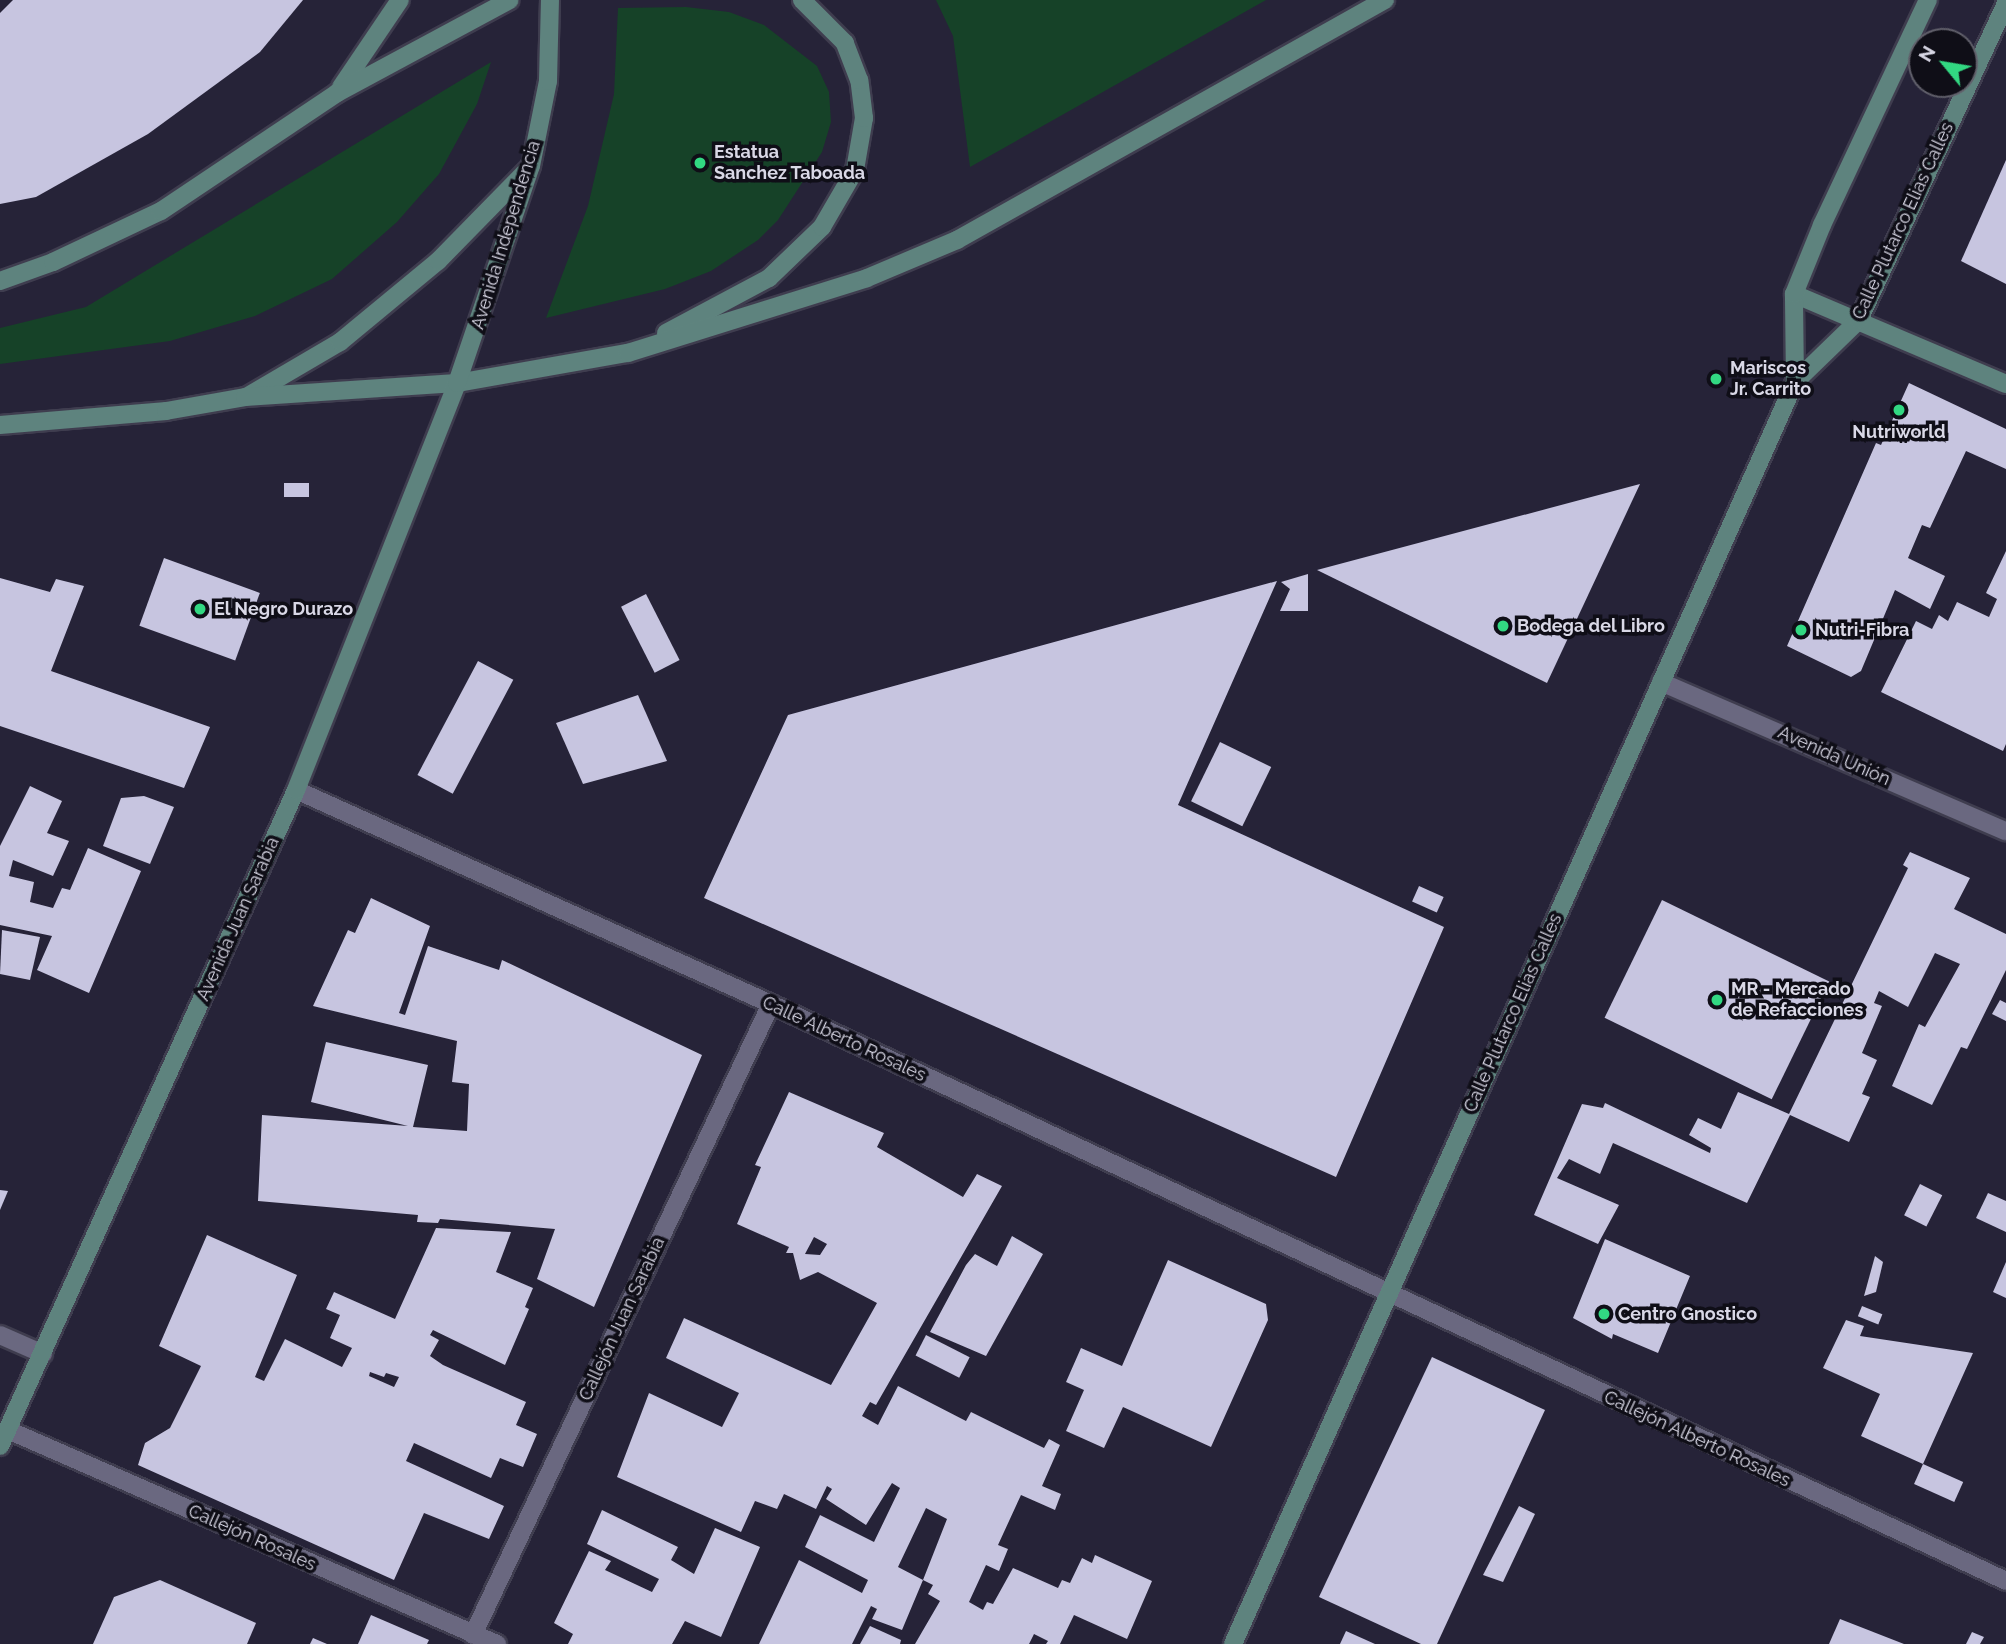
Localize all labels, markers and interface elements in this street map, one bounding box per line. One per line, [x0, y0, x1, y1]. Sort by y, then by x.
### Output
north arrow [1908, 28, 1978, 98]
text: N [1913, 42, 1940, 65]
street label: Calle Plutarco Elias Calles [1848, 119, 1958, 323]
street label: Avenida Independencia [467, 138, 545, 332]
place label: Estatua Sanchez Taboada [714, 142, 866, 184]
marker: Estatua Sanchez Taboada [692, 155, 708, 171]
place label: Mariscos Jr. Carrito [1730, 358, 1811, 400]
marker: Mariscos Jr. Carrito [1708, 371, 1724, 387]
marker: Nutriworld [1891, 402, 1907, 418]
place label: Nutriworld [1852, 421, 1946, 443]
place label: El Negro Durazo [214, 598, 354, 620]
marker: El Negro Durazo [192, 601, 208, 617]
place label: Bodega del Libro [1517, 615, 1665, 637]
marker: Bodega del Libro [1495, 618, 1511, 634]
place label: Nutri-Fibra [1815, 619, 1909, 641]
marker: Nutri-Fibra [1793, 622, 1809, 638]
street label: Avenida Unión [1775, 722, 1893, 790]
street label: Avenida Juan Sarabia [192, 834, 284, 1004]
street label: Calle Plutarco Elias Calles [1459, 910, 1567, 1116]
place label: MR - Mercado de Refacciones [1731, 979, 1863, 1021]
street label: Calle Alberto Rosales [759, 992, 929, 1086]
marker: MR - Mercado de Refacciones [1709, 992, 1725, 1008]
street label: Callejón Juan Sarabia [575, 1234, 669, 1404]
place label: Centro Gnostico [1618, 1303, 1757, 1325]
marker: Centro Gnostico [1596, 1306, 1612, 1322]
street label: Callejón Alberto Rosales [1600, 1386, 1794, 1492]
street label: Callejón Rosales [185, 1500, 319, 1576]

